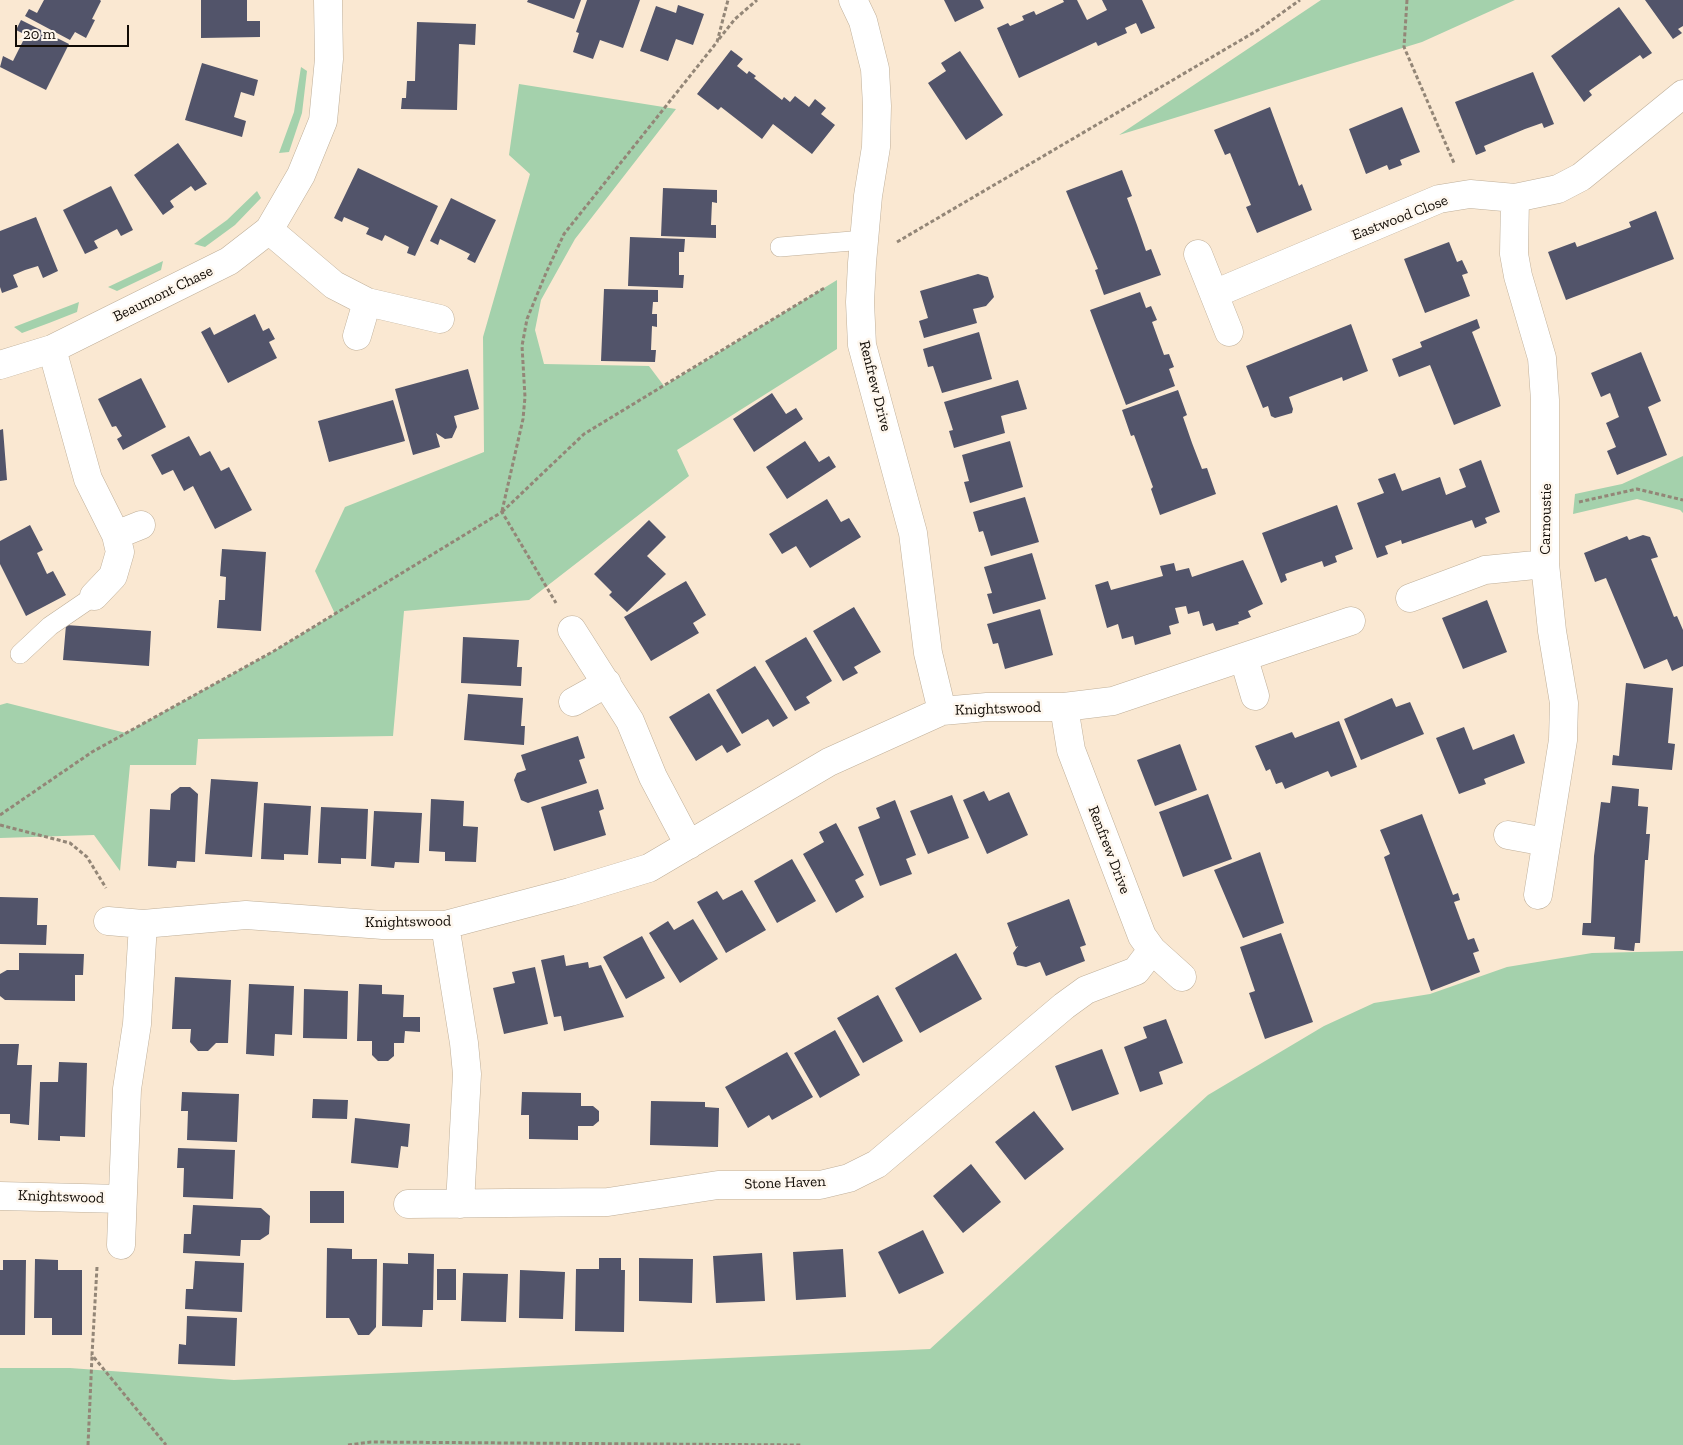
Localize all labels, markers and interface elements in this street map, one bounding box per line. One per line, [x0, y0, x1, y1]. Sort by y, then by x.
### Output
scale bar [18, 15, 131, 47]
text: 20 m [23, 25, 56, 43]
street label: Eastwood Close [1349, 191, 1451, 245]
street label: Beaumont Chase [110, 262, 216, 326]
street label: Renfrew Drive [855, 339, 895, 433]
street label: Carnoustie [1536, 483, 1556, 555]
street label: Knightswood [955, 699, 1041, 719]
street label: Renfrew Drive [1084, 803, 1134, 897]
street label: Knightswood [365, 912, 451, 932]
street label: Stone Haven [744, 1173, 826, 1193]
street label: Knightswood [18, 1187, 104, 1207]

